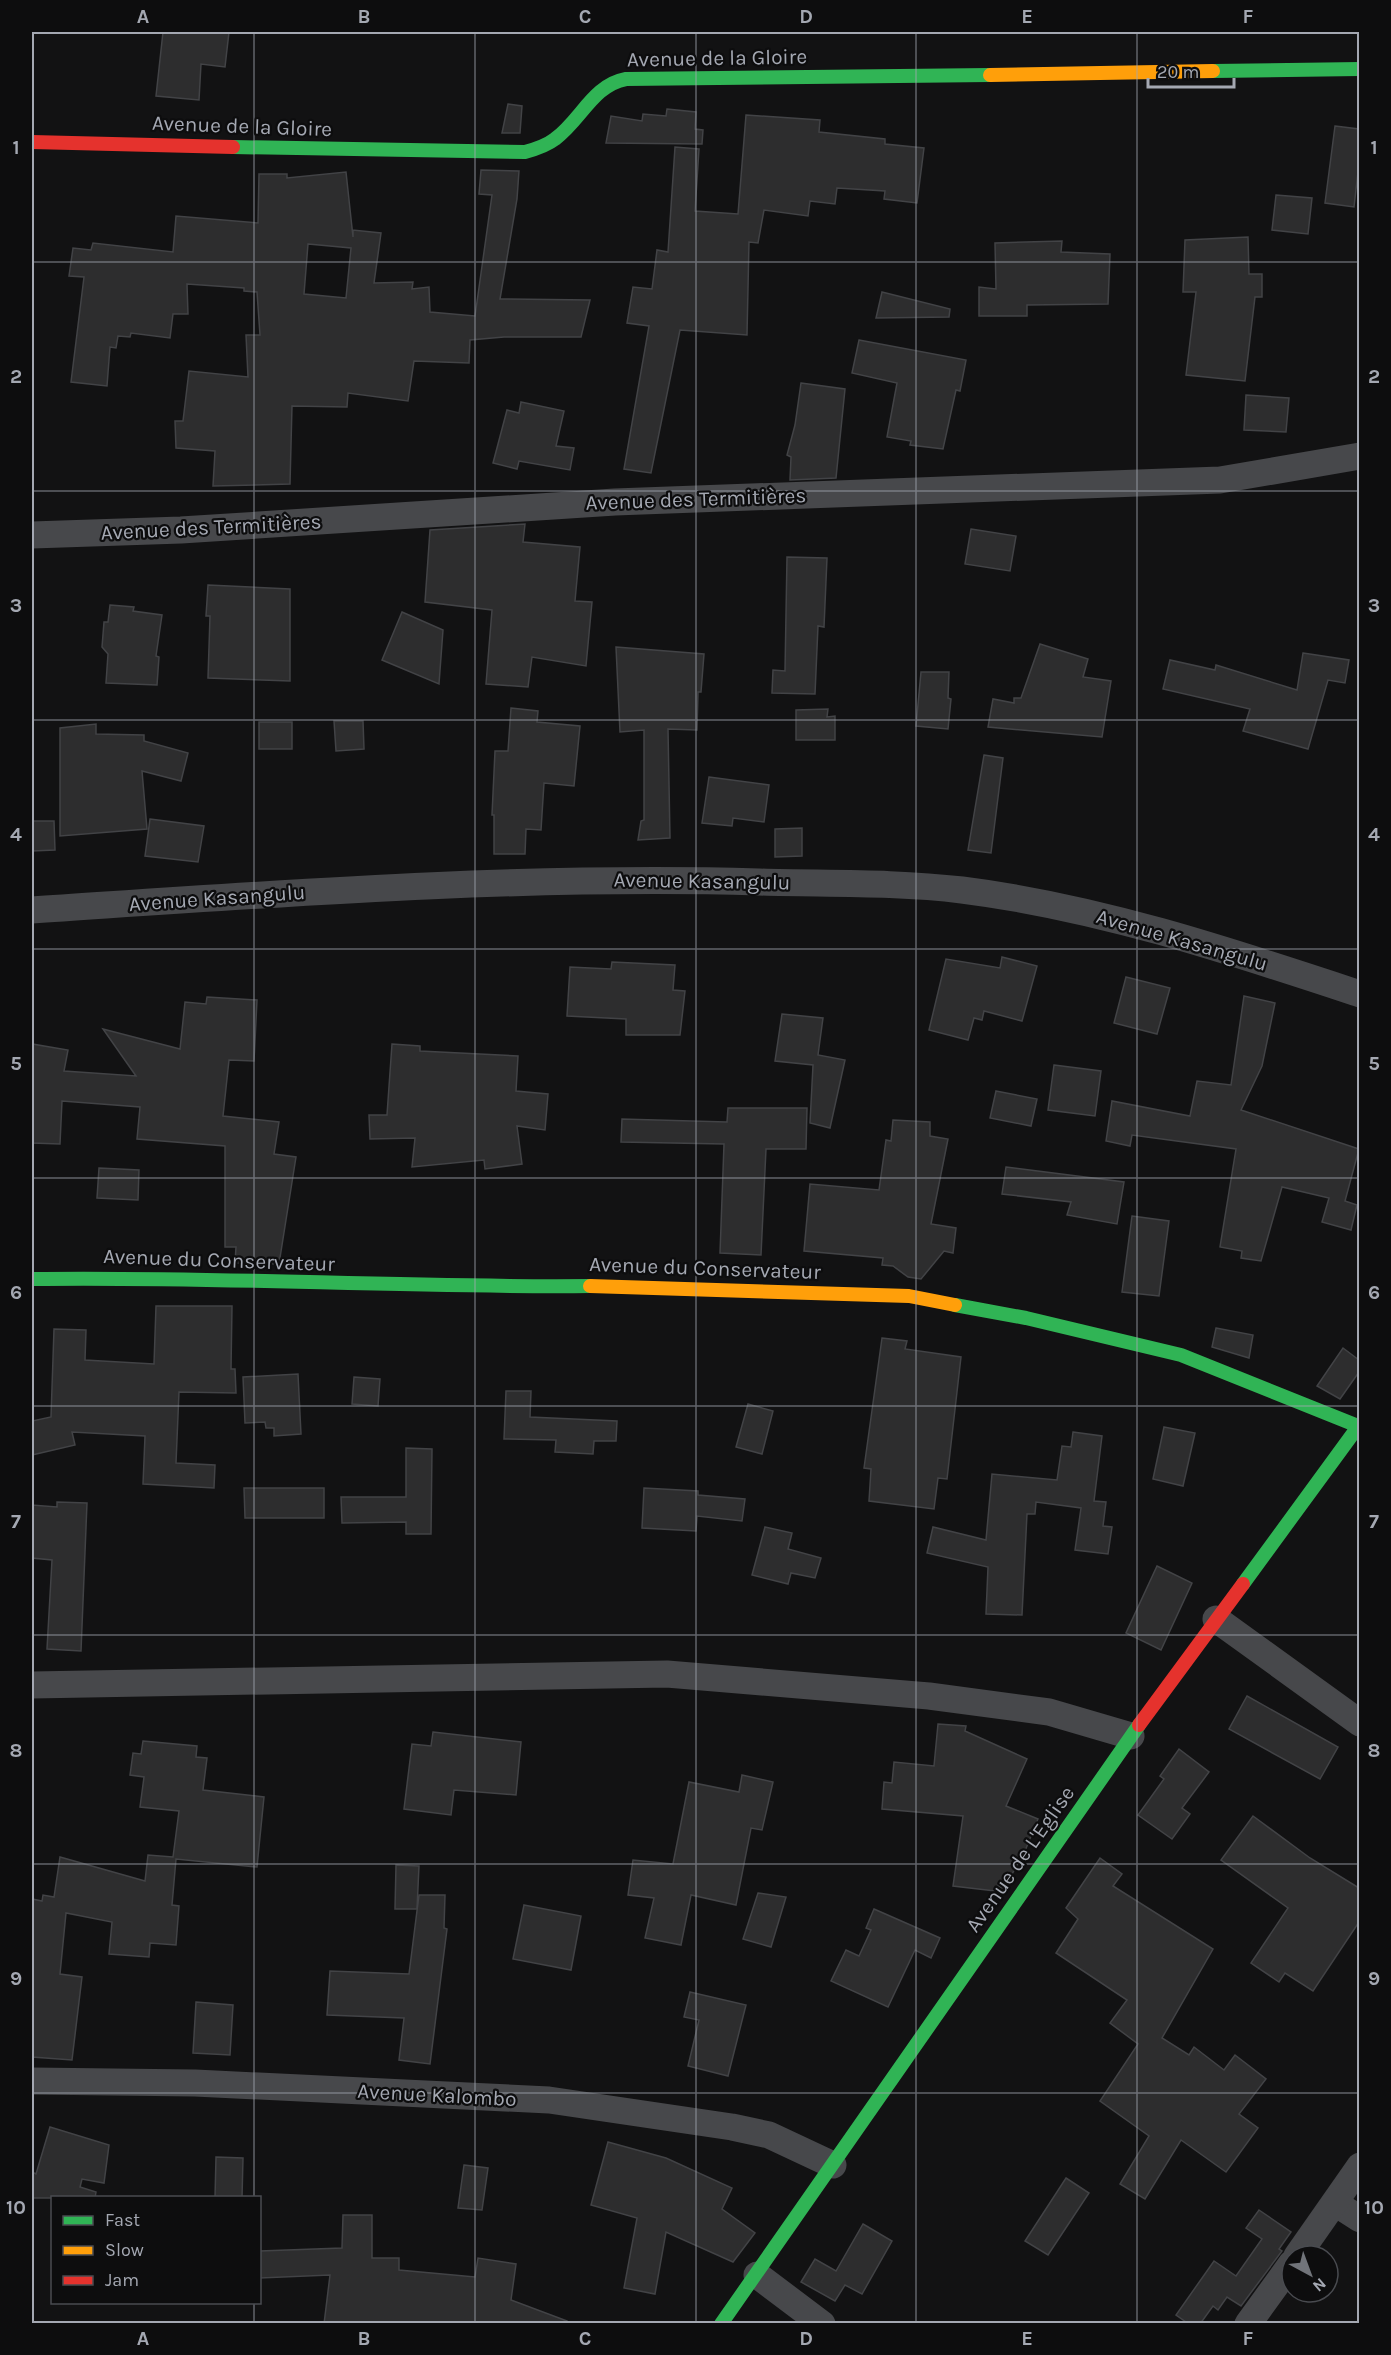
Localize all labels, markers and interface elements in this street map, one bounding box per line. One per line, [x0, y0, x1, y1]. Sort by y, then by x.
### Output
text: A [137, 5, 150, 28]
text: B [358, 5, 370, 28]
text: C [579, 5, 591, 28]
text: D [799, 5, 813, 28]
text: E [1021, 5, 1033, 28]
text: F [1243, 5, 1254, 28]
street label: Avenue de la Gloire [627, 44, 807, 72]
scale bar [1148, 51, 1234, 89]
text: 20 m [1157, 61, 1199, 83]
street label: Avenue de la Gloire [152, 111, 332, 141]
text: 1 [12, 136, 20, 159]
text: 1 [1370, 136, 1378, 159]
text: 2 [10, 365, 22, 388]
text: 2 [1368, 365, 1380, 388]
street label: Avenue des Termitières [585, 483, 807, 515]
street label: Avenue des Termitières [100, 509, 322, 545]
text: 3 [10, 594, 22, 617]
text: 3 [1368, 594, 1380, 617]
text: 4 [10, 823, 22, 846]
text: 4 [1368, 823, 1380, 846]
street label: Avenue Kasangulu [613, 867, 791, 895]
street label: Avenue Kasangulu [128, 880, 306, 916]
street label: Avenue Kasangulu [1094, 904, 1270, 976]
text: 5 [10, 1052, 22, 1075]
text: 5 [1368, 1052, 1380, 1075]
street label: Avenue du Conservateur [103, 1244, 336, 1276]
street label: Avenue du Conservateur [589, 1252, 822, 1284]
text: 6 [10, 1281, 22, 1304]
text: 6 [1368, 1281, 1380, 1304]
text: 7 [11, 1510, 21, 1533]
text: 7 [1369, 1510, 1379, 1533]
text: 8 [10, 1739, 22, 1762]
text: 8 [1368, 1739, 1380, 1762]
street label: Avenue de L'Eglise [961, 1781, 1079, 1937]
text: 9 [10, 1967, 22, 1990]
text: 9 [1368, 1967, 1380, 1990]
street label: Avenue Kalombo [357, 2079, 517, 2111]
text: 10 [6, 2196, 26, 2219]
legend [51, 2196, 261, 2304]
text: 10 [1364, 2196, 1384, 2219]
text: Fast [105, 2209, 140, 2231]
text: Slow [105, 2239, 144, 2261]
north arrow [1280, 2244, 1340, 2304]
text: Jam [105, 2269, 139, 2291]
text: N [1309, 2274, 1330, 2296]
text: A [137, 2327, 150, 2350]
text: B [358, 2327, 370, 2350]
text: C [579, 2327, 591, 2350]
text: D [799, 2327, 813, 2350]
text: E [1021, 2327, 1033, 2350]
text: F [1243, 2327, 1254, 2350]

